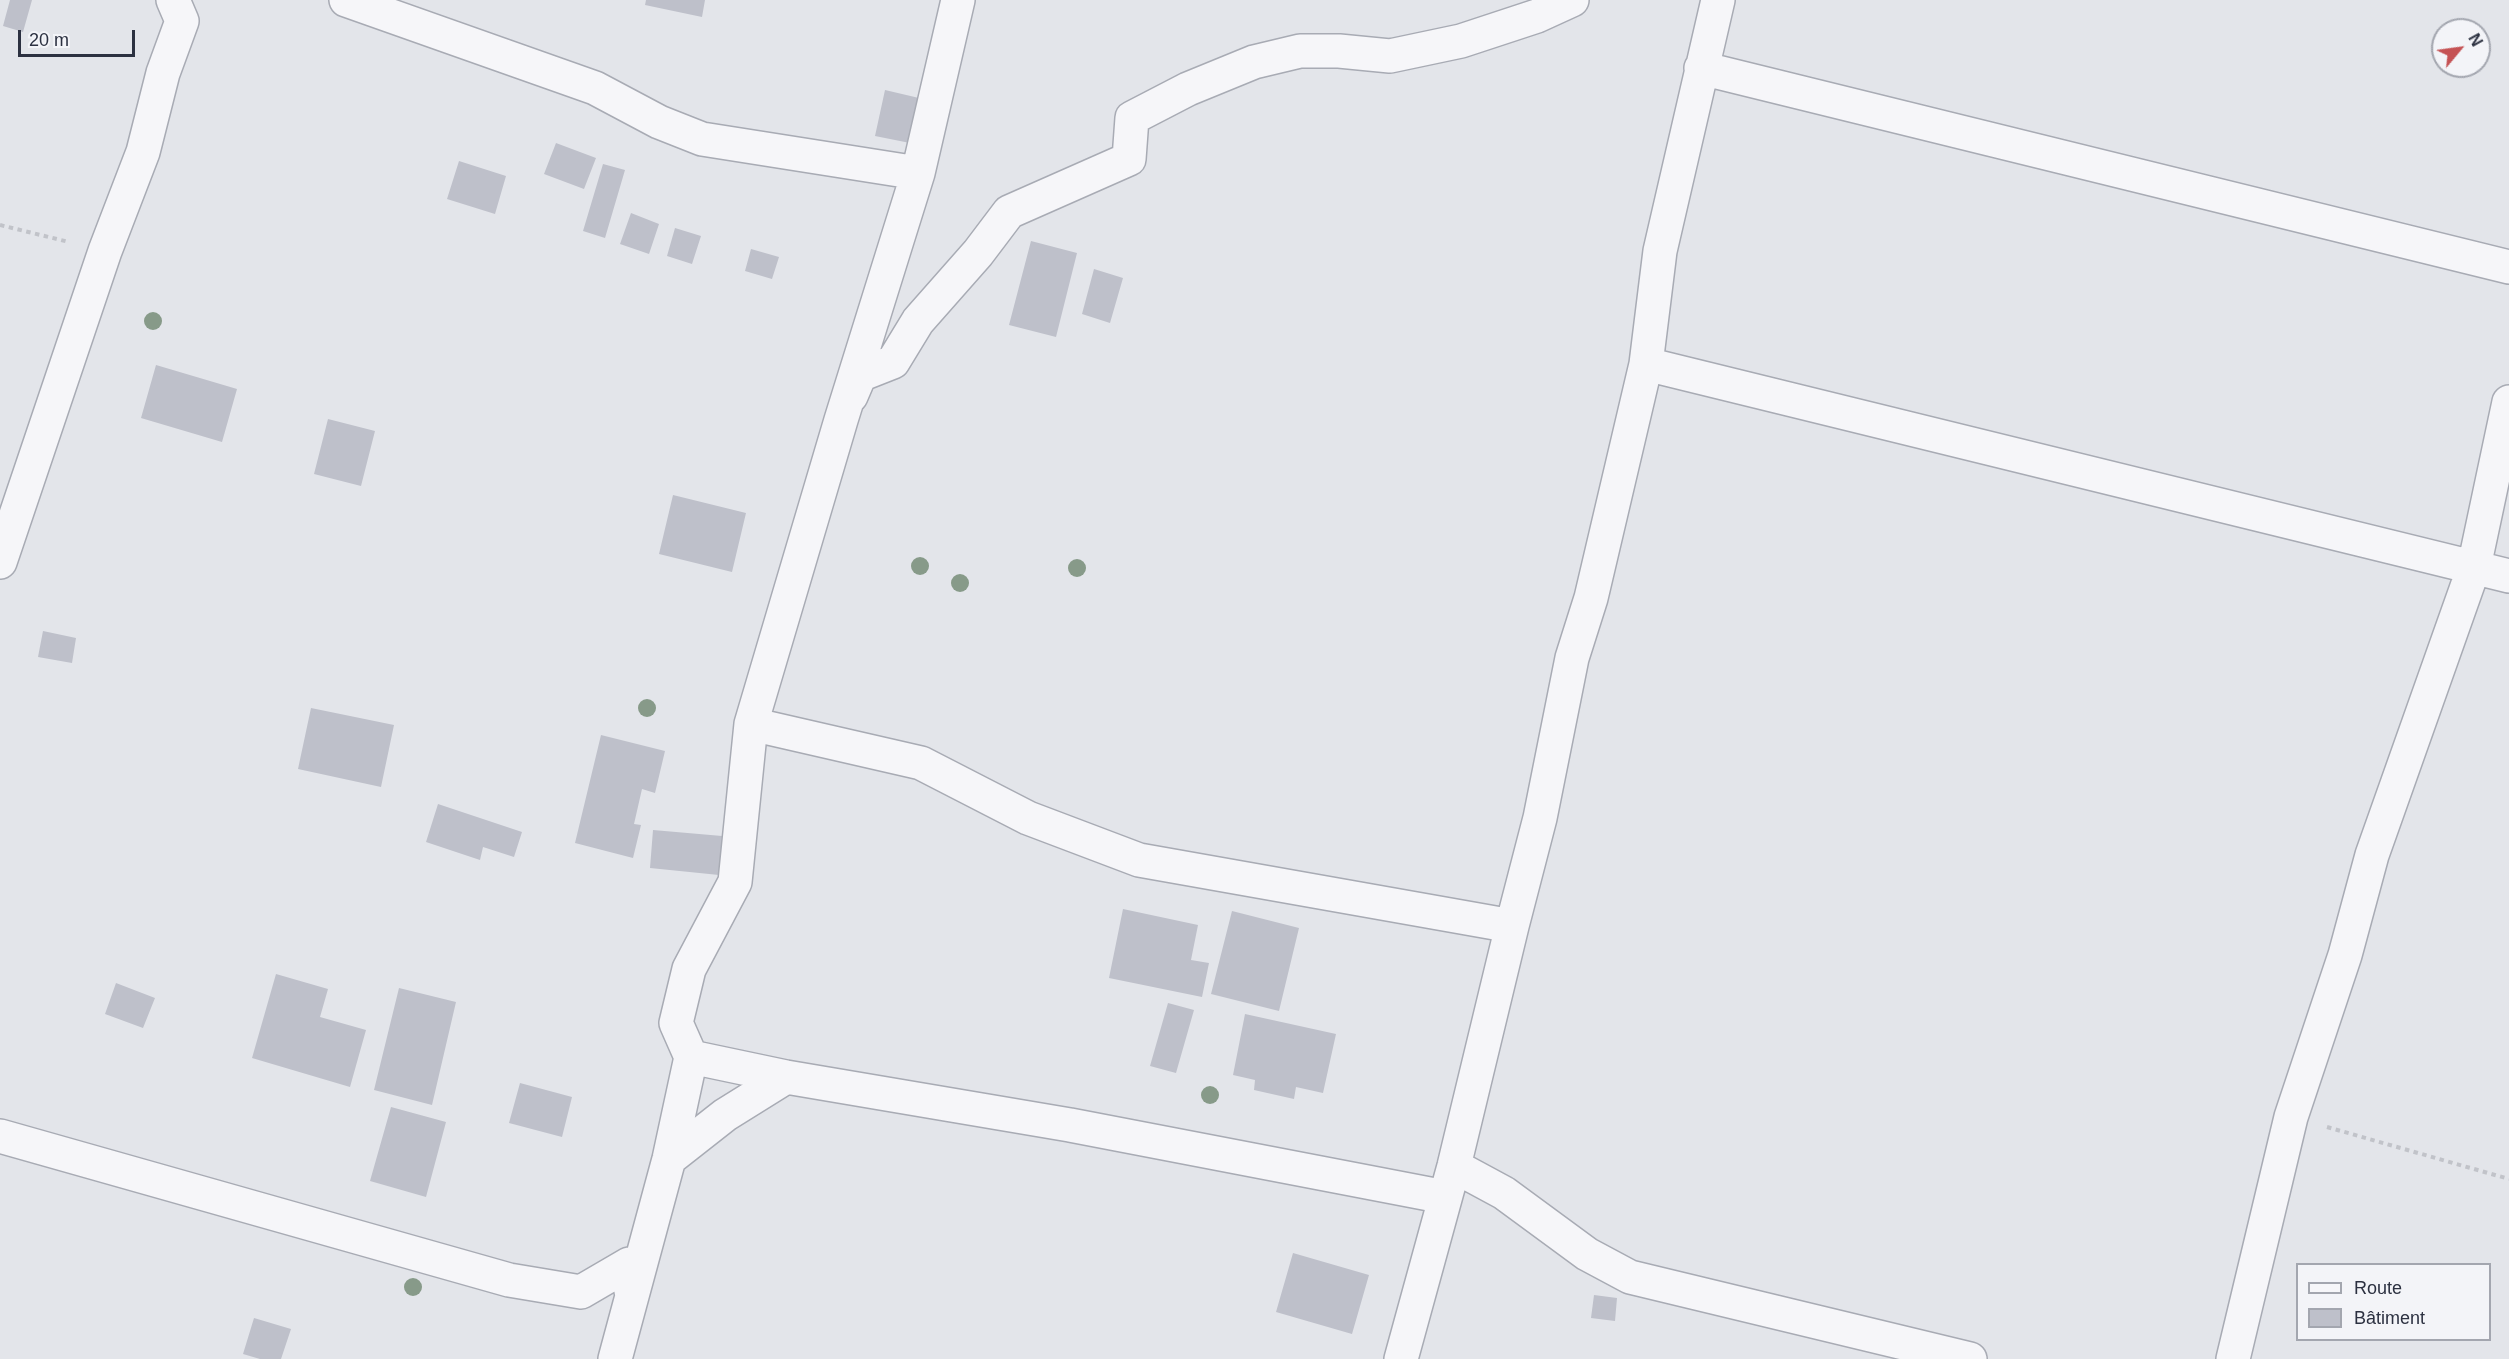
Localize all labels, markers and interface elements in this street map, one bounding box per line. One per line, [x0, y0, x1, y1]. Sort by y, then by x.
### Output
scale bar [21, 18, 138, 56]
north arrow [2431, 18, 2491, 78]
text: 20 m [29, 30, 69, 50]
text: N [2465, 31, 2486, 49]
legend [2296, 1263, 2491, 1341]
text: Route [2354, 1278, 2402, 1298]
text: Bâtiment [2354, 1308, 2425, 1328]

